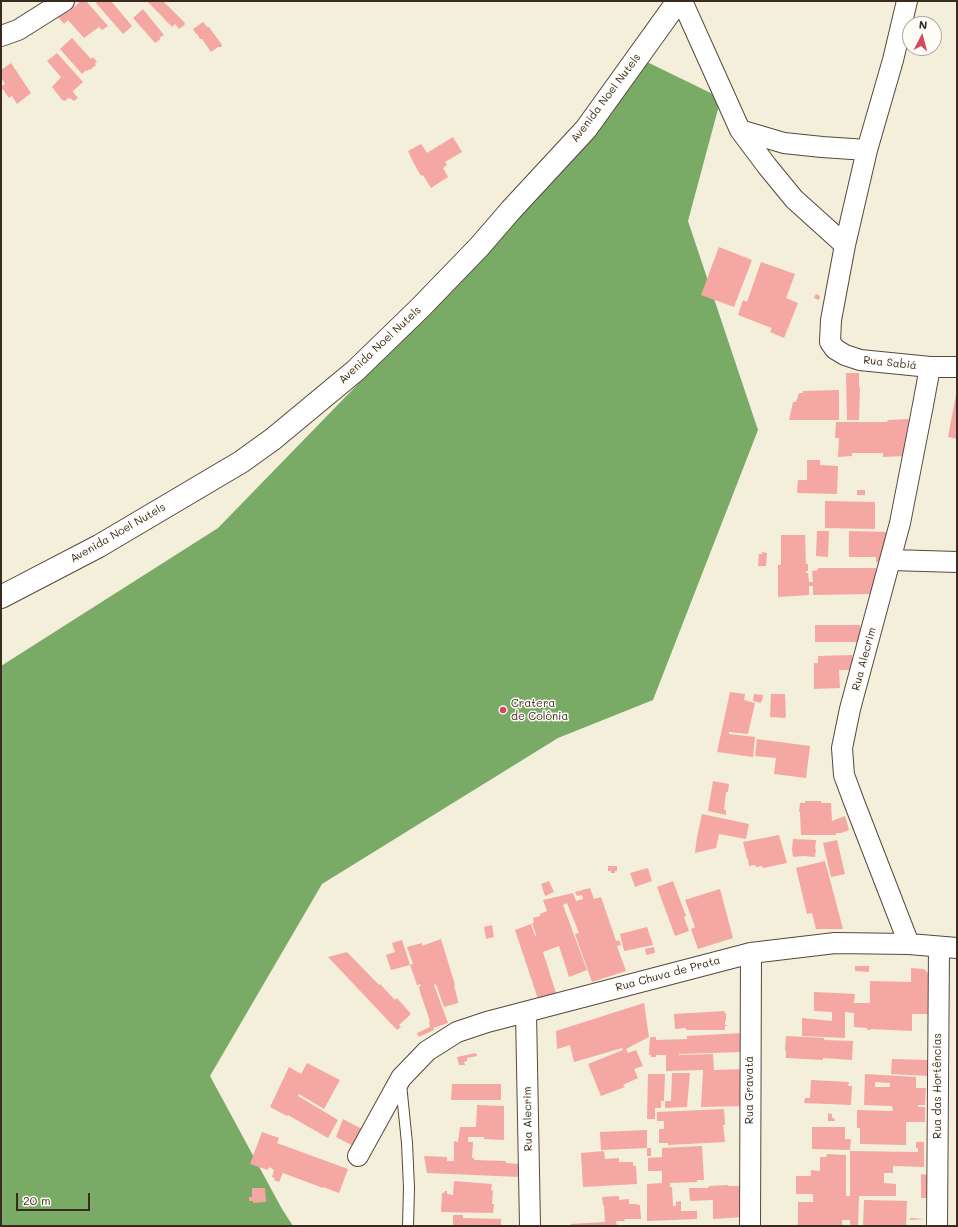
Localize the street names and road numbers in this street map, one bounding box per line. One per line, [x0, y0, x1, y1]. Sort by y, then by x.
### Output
street label: Avenida Noel Nutels [568, 51, 644, 145]
street label: Avenida Noel Nutels [336, 303, 424, 387]
street label: Rua Sabiá [863, 354, 917, 372]
street label: Avenida Noel Nutels [68, 500, 168, 566]
street label: Rua Alecrim [849, 626, 879, 692]
street label: Rua Chuva de Prata [614, 954, 722, 994]
street label: Rua das Hortências [931, 1033, 945, 1139]
street label: Rua Gravatá [743, 1056, 757, 1124]
street label: Rua Alecrim [521, 1087, 535, 1151]

